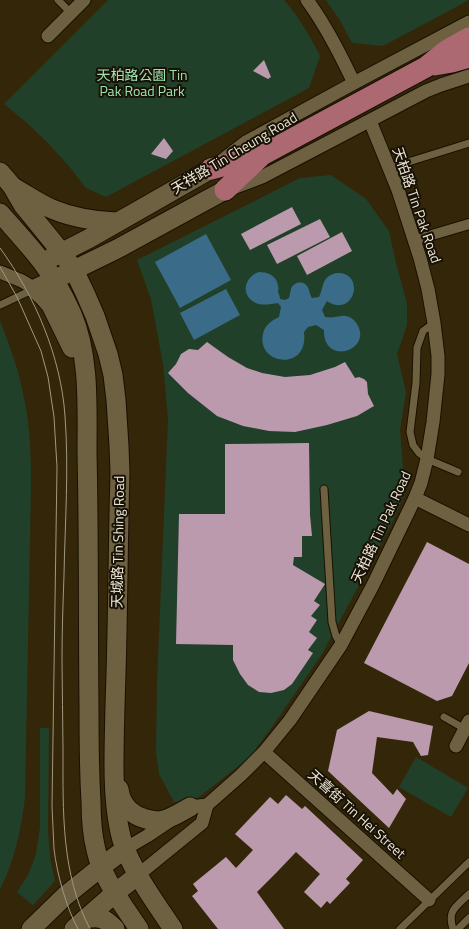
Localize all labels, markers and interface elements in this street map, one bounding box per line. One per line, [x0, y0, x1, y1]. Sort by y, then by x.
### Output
park label: 天柏路公園 Tin Pak Road Park [96, 64, 188, 101]
street label: 天祥路 Tin Cheung Road [167, 107, 301, 199]
street label: 天柏路 Tin Pak Road [388, 144, 447, 266]
street label: 天柏路 Tin Pak Road [345, 467, 416, 586]
street label: 天城路 Tin Shing Road [106, 476, 129, 608]
street label: 天喜街 Tin Hei Street [304, 764, 411, 863]

